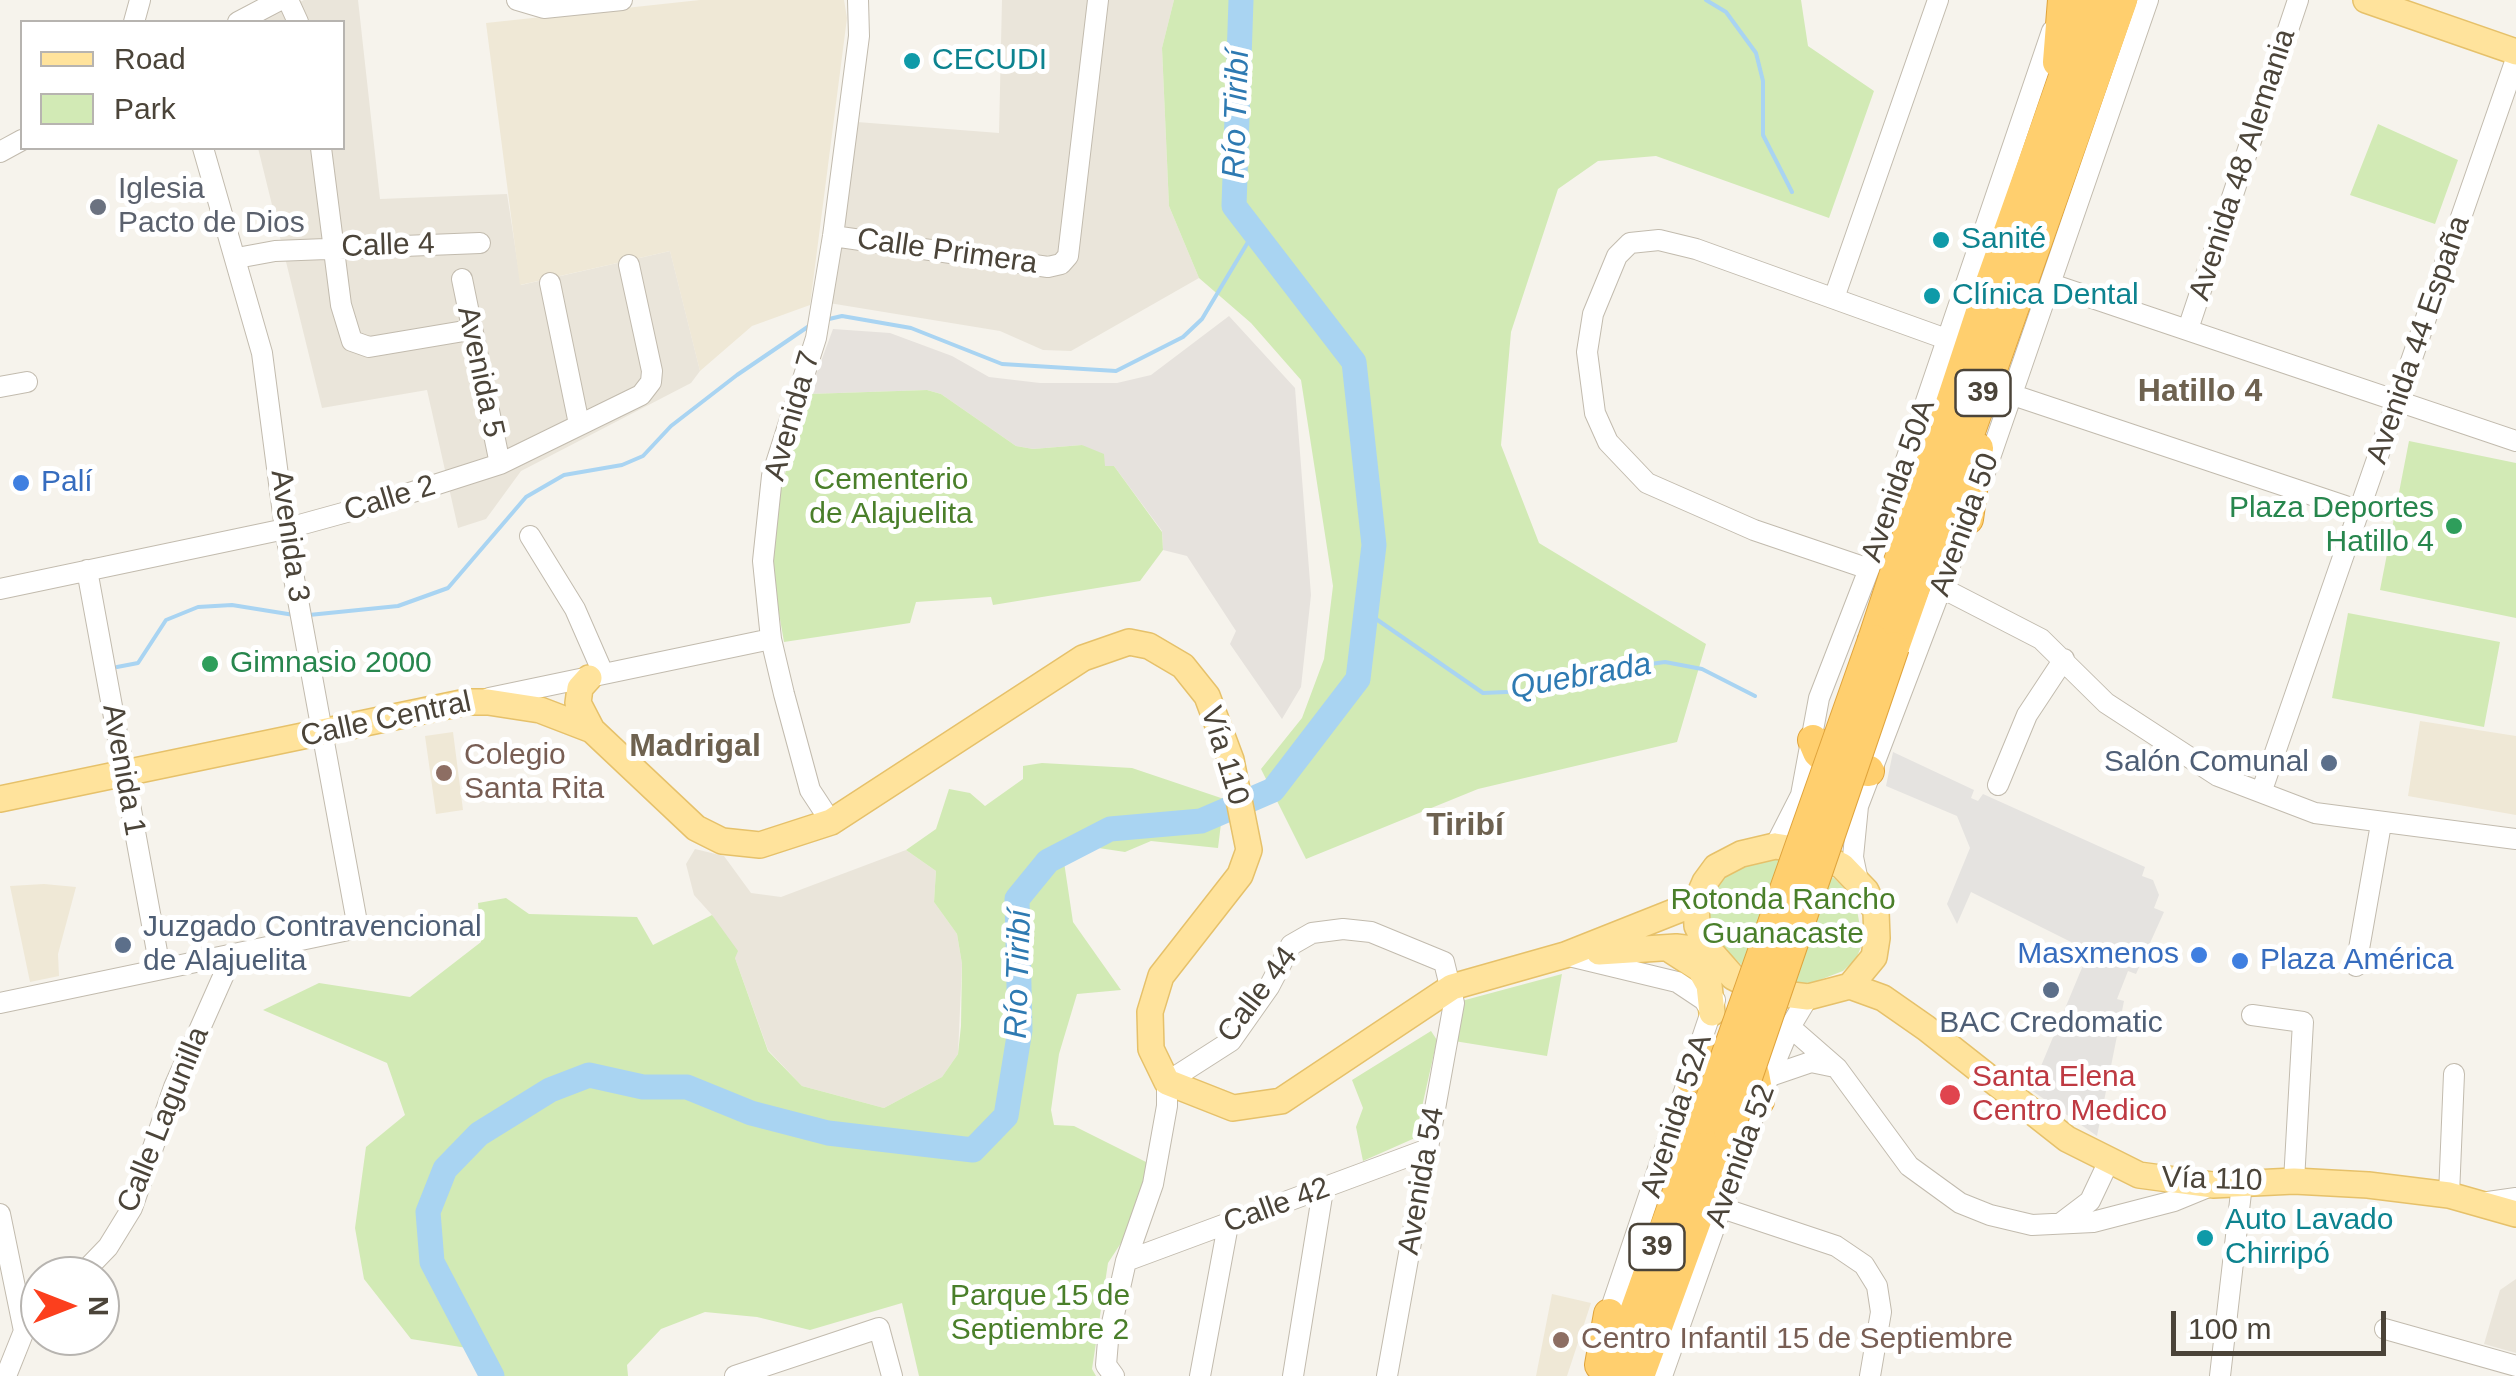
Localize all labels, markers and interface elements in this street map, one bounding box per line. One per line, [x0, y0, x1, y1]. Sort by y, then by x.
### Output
legend [20, 20, 345, 150]
street label: Avenida 48 Alemania [2182, 25, 2304, 305]
text: Road [114, 42, 186, 75]
place label: CECUDI [932, 43, 1047, 79]
water label: Río Tiribí [1216, 49, 1258, 179]
marker: CECUDI [901, 50, 923, 72]
text: Park [114, 92, 176, 125]
place label: Iglesia Pacto de Dios [118, 172, 305, 242]
marker: Iglesia Pacto de Dios [87, 196, 109, 218]
street label: Avenida 44 España [2360, 211, 2478, 469]
street label: Calle Primera [855, 222, 1039, 282]
place label: Sanité [1961, 222, 2046, 258]
street label: Calle 4 [341, 226, 435, 266]
marker: Sanité [1930, 229, 1952, 251]
place label: Clínica Dental [1952, 278, 2139, 314]
marker: Clínica Dental [1921, 285, 1943, 307]
street label: Avenida 5 [449, 303, 511, 441]
street label: Avenida 7 [757, 347, 829, 485]
road number: 39 [1956, 370, 2010, 416]
district label: Hatillo 4 [2138, 373, 2262, 411]
street label: Avenida 50A [1854, 395, 1944, 567]
street label: Avenida 50 [1923, 449, 2007, 601]
park label: Cementerio de Alajuelita [809, 463, 973, 534]
place label: Palí [41, 465, 93, 501]
street label: Avenida 3 [262, 468, 316, 604]
street label: Calle 2 [340, 468, 440, 530]
marker: Palí [10, 472, 32, 494]
place label: Plaza Deportes Hatillo 4 [2229, 491, 2434, 562]
marker: Plaza Deportes Hatillo 4 [2443, 515, 2465, 537]
place label: Gimnasio 2000 [230, 646, 432, 682]
water label: Quebrada [1508, 646, 1654, 708]
marker: Gimnasio 2000 [199, 653, 221, 675]
street label: Calle Central [297, 684, 475, 756]
street label: Avenida 1 [94, 701, 152, 839]
street label: Vía 110 [1192, 702, 1256, 810]
district label: Madrigal [629, 728, 761, 766]
place label: Colegio Santa Rita [464, 738, 604, 808]
place label: Salón Comunal [2104, 745, 2309, 781]
marker: Salón Comunal [2318, 752, 2340, 774]
marker: Colegio Santa Rita [433, 762, 455, 784]
district label: Tiribí [1426, 807, 1504, 845]
park label: Rotonda Rancho Guanacaste [1670, 883, 1896, 954]
water label: Río Tiribí [998, 909, 1040, 1039]
place label: Juzgado Contravencional de Alajuelita [143, 910, 482, 980]
marker: Juzgado Contravencional de Alajuelita [112, 934, 134, 956]
place label: Masxmenos [2017, 937, 2179, 973]
street label: Calle 44 [1211, 940, 1305, 1050]
place label: Plaza América [2260, 943, 2453, 979]
marker: Masxmenos [2188, 944, 2210, 966]
marker: Plaza América [2229, 950, 2251, 972]
marker: BAC Credomatic [2040, 979, 2062, 1001]
place label: BAC Credomatic [1939, 1006, 2163, 1042]
street label: Calle Lagunilla [110, 1022, 218, 1218]
street label: Avenida 52A [1634, 1030, 1720, 1202]
place label: Santa Elena Centro Medico [1972, 1060, 2167, 1130]
street label: Avenida 52 [1699, 1080, 1783, 1232]
marker: Santa Elena Centro Medico [1937, 1082, 1963, 1108]
street label: Avenida 54 [1391, 1104, 1453, 1258]
street label: Vía 110 [2161, 1160, 2263, 1200]
street label: Calle 42 [1219, 1170, 1335, 1242]
place label: Auto Lavado Chirripó [2225, 1203, 2393, 1274]
road number: 39 [1630, 1224, 1684, 1270]
marker: Auto Lavado Chirripó [2194, 1227, 2216, 1249]
north arrow [20, 1256, 120, 1356]
park label: Parque 15 de Septiembre 2 [950, 1279, 1130, 1350]
scale bar [2176, 1291, 2391, 1353]
text: N [83, 1296, 114, 1316]
text: 100 m [2188, 1312, 2271, 1345]
place label: Centro Infantil 15 de Septiembre [1581, 1322, 2013, 1358]
marker: Centro Infantil 15 de Septiembre [1550, 1329, 1572, 1351]

